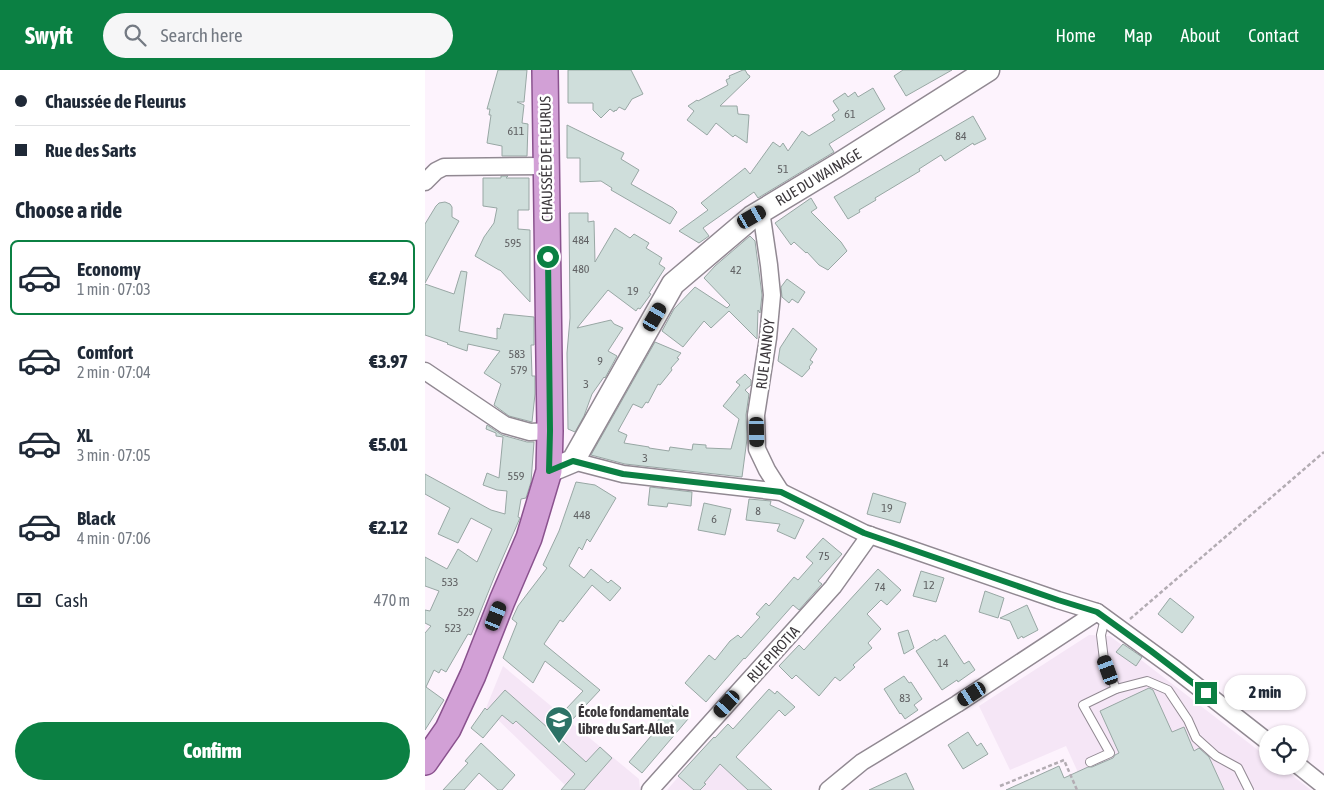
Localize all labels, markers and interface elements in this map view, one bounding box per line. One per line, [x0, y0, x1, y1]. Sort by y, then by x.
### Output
search box [103, 13, 453, 58]
icon: search [121, 21, 149, 49]
text: Swyft [25, 22, 73, 49]
text: Search here [161, 24, 243, 46]
text: Home [1056, 25, 1096, 46]
text: Map [1124, 25, 1153, 46]
text: About [1181, 25, 1220, 46]
text: Contact [1248, 25, 1299, 46]
text: Chaussée de Fleurus [45, 90, 186, 112]
street label: CHAUSSÉE DE FLEURUS [536, 96, 556, 222]
house number: 61 [844, 107, 856, 121]
house number: 611 [508, 124, 525, 138]
house number: 84 [955, 129, 967, 143]
text: Rue des Sarts [45, 139, 136, 161]
street label: RUE DU WAINAGE [772, 145, 864, 209]
house number: 51 [777, 162, 789, 176]
text: Choose a ride [15, 197, 122, 223]
car [735, 203, 768, 231]
house number: 484 [573, 233, 590, 247]
house number: 595 [505, 236, 521, 250]
route start [537, 246, 559, 268]
icon: car [17, 255, 62, 300]
text: Economy [77, 258, 141, 280]
house number: 480 [573, 262, 590, 276]
house number: 42 [730, 263, 742, 277]
text: €2.94 [369, 267, 408, 289]
text: 1 min · 07:03 [77, 280, 151, 298]
house number: 19 [627, 284, 639, 298]
car [641, 300, 668, 334]
street label: RUE LANNOY [752, 318, 778, 390]
icon: car [17, 338, 62, 383]
text: Comfort [77, 341, 133, 363]
house number: 583 [509, 347, 525, 361]
text: €3.97 [369, 350, 408, 372]
house number: 9 [597, 354, 603, 368]
text: 2 min · 07:04 [77, 363, 151, 381]
house number: 579 [511, 363, 528, 377]
house number: 3 [583, 377, 589, 391]
car [749, 417, 764, 447]
icon: car [17, 421, 62, 466]
text: XL [77, 424, 93, 446]
text: €5.01 [369, 433, 408, 455]
text: 3 min · 07:05 [77, 446, 151, 464]
house number: 3 [642, 451, 648, 465]
house number: 559 [508, 469, 525, 483]
house number: 19 [881, 501, 893, 515]
icon: car [17, 504, 62, 549]
house number: 8 [755, 504, 761, 518]
text: Black [77, 507, 115, 529]
house number: 448 [574, 508, 591, 522]
house number: 6 [711, 512, 717, 526]
text: €2.12 [369, 516, 408, 538]
text: 4 min · 07:06 [77, 529, 151, 547]
house number: 75 [818, 549, 830, 563]
house number: 533 [442, 575, 458, 589]
house number: 12 [923, 578, 935, 592]
house number: 74 [874, 580, 886, 594]
icon: cash [15, 586, 43, 614]
text: Cash [55, 589, 88, 611]
text: 470 m [374, 591, 410, 609]
car [483, 599, 508, 633]
house number: 529 [458, 605, 475, 619]
house number: 523 [445, 621, 461, 635]
street label: RUE PIROTIA [743, 622, 803, 686]
car [1095, 653, 1120, 687]
house number: 14 [937, 656, 949, 670]
callout: 2 min [1223, 676, 1306, 710]
car [955, 680, 988, 708]
route end [1195, 682, 1217, 704]
text: 2 min [1249, 683, 1281, 701]
car [711, 688, 742, 720]
house number: 83 [899, 691, 911, 705]
place label: École fondamentale libre du Sart-Allet [578, 703, 689, 737]
school or university icon: École fondamentale libre du Sart-Allet [544, 705, 574, 744]
button: Confirm [15, 722, 410, 780]
map controls [1259, 725, 1309, 775]
button: locate [1259, 725, 1309, 775]

